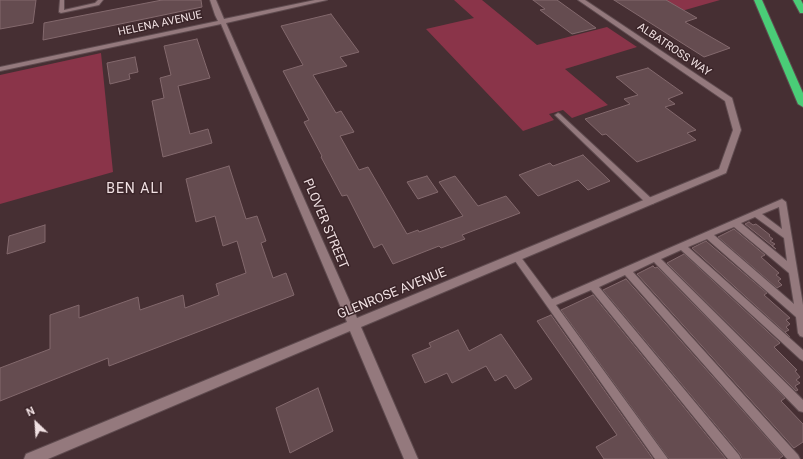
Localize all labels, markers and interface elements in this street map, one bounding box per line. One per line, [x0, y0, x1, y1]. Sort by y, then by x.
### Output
street label: HELENA AVENUE [117, 9, 203, 39]
street label: ALBATROSS WAY [635, 20, 713, 80]
street label: PLOVER STREET [299, 176, 351, 272]
district label: BEN ALI [106, 181, 164, 197]
street label: GLENROSE AVENUE [335, 265, 449, 323]
north arrow [16, 403, 56, 443]
text: N [24, 404, 37, 419]

